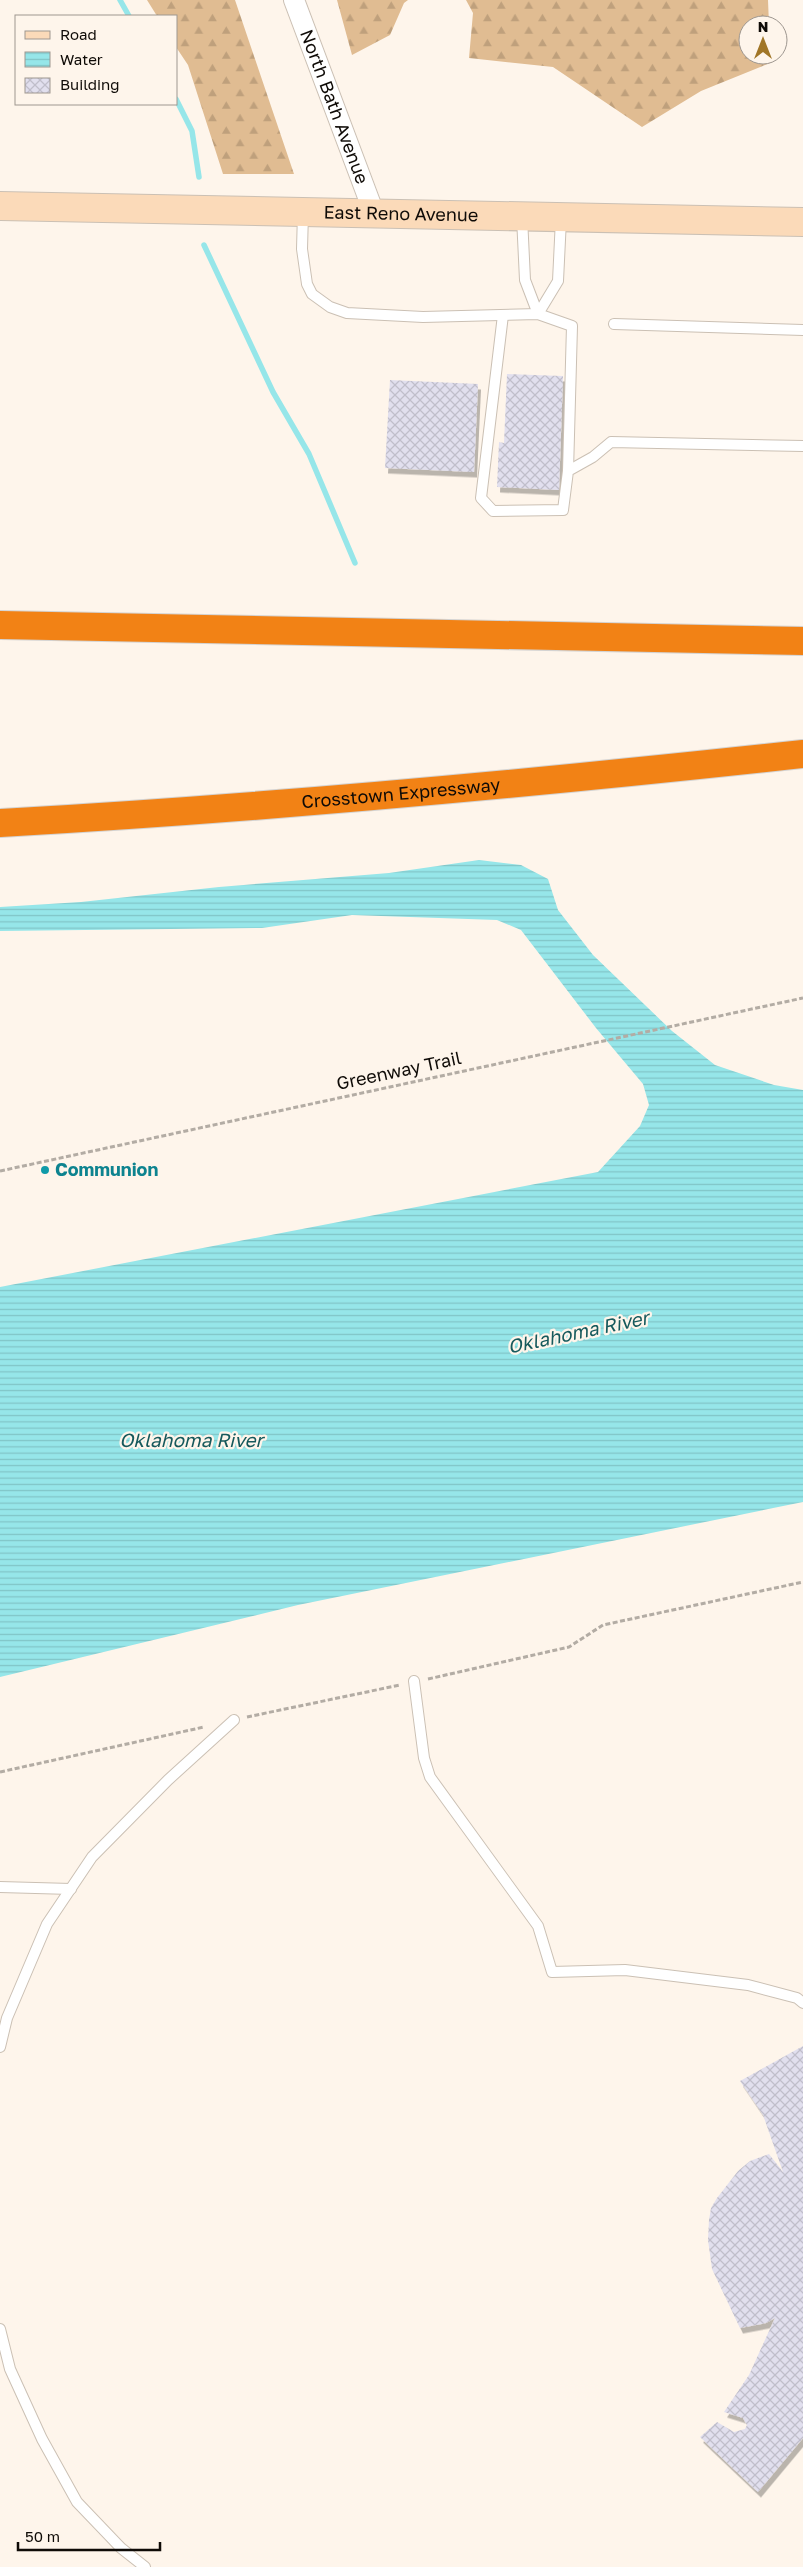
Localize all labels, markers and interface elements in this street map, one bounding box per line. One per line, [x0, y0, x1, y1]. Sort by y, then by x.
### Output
legend [15, 15, 178, 105]
north arrow [738, 15, 788, 65]
text: N [758, 18, 768, 35]
text: Road [60, 25, 97, 43]
street label: North Bath Avenue [296, 26, 374, 187]
text: Water [60, 50, 103, 68]
text: Building [60, 75, 120, 93]
street label: East Reno Avenue [323, 200, 479, 226]
street label: Crosstown Expressway [301, 773, 501, 812]
street label: Greenway Trail [334, 1046, 463, 1094]
place label: Communion [55, 1158, 158, 1180]
marker: Communion [39, 1164, 51, 1176]
water label: Oklahoma River [505, 1305, 653, 1358]
water label: Oklahoma River [119, 1428, 265, 1451]
scale bar [18, 2520, 160, 2552]
text: 50 m [25, 2527, 60, 2545]

